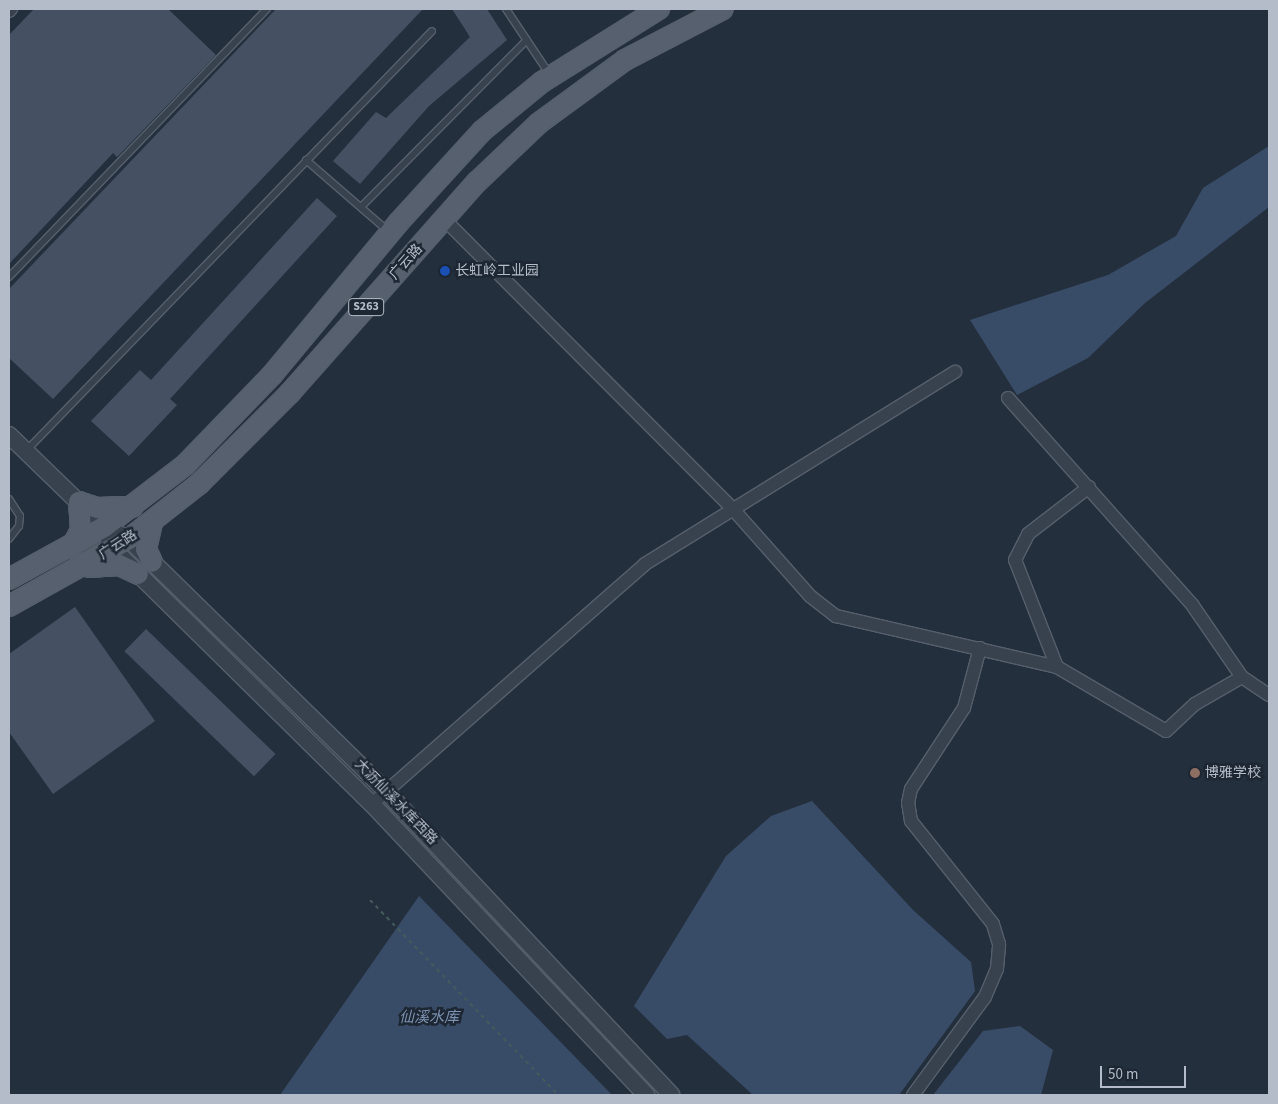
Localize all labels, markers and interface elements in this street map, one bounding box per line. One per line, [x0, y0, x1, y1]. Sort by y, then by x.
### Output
street label: 广云路 [386, 241, 426, 283]
place label: 长虹岭工业园 [455, 263, 539, 279]
marker: 长虹岭工业园 [439, 265, 451, 277]
road number: S263 [347, 298, 385, 316]
street label: 广云路 [96, 527, 140, 563]
street label: 大沥仙溪水库西路 [351, 756, 441, 848]
place label: 博雅学校 [1205, 765, 1261, 781]
marker: 博雅学校 [1189, 767, 1201, 779]
water label: 仙溪水库 [399, 1009, 459, 1027]
scale bar [1103, 1056, 1189, 1088]
text: 50 m [1108, 1064, 1138, 1085]

